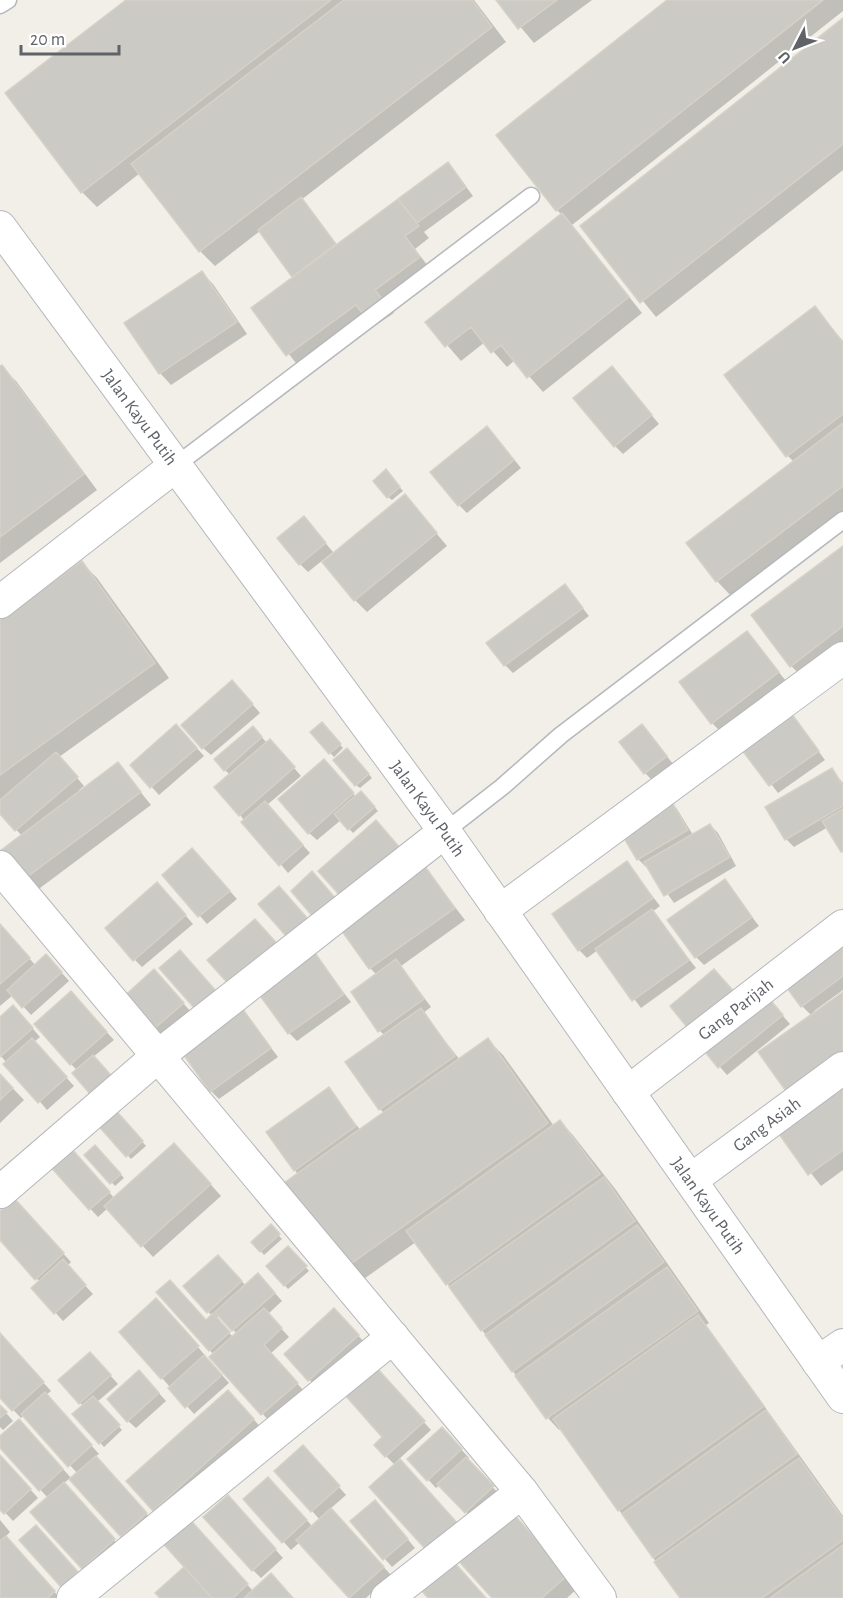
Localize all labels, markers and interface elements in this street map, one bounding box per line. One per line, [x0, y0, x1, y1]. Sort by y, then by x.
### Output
scale bar [21, 18, 118, 56]
north arrow [765, 18, 825, 78]
text: 20 m [30, 31, 65, 49]
text: U [775, 48, 794, 67]
street label: Jalan Kayu Putih [98, 366, 180, 469]
street label: Jalan Kayu Putih [386, 758, 468, 861]
street label: Gang Parijah [695, 975, 777, 1044]
street label: Gang Asiah [730, 1094, 804, 1156]
street label: Jalan Kayu Putih [667, 1154, 747, 1258]

